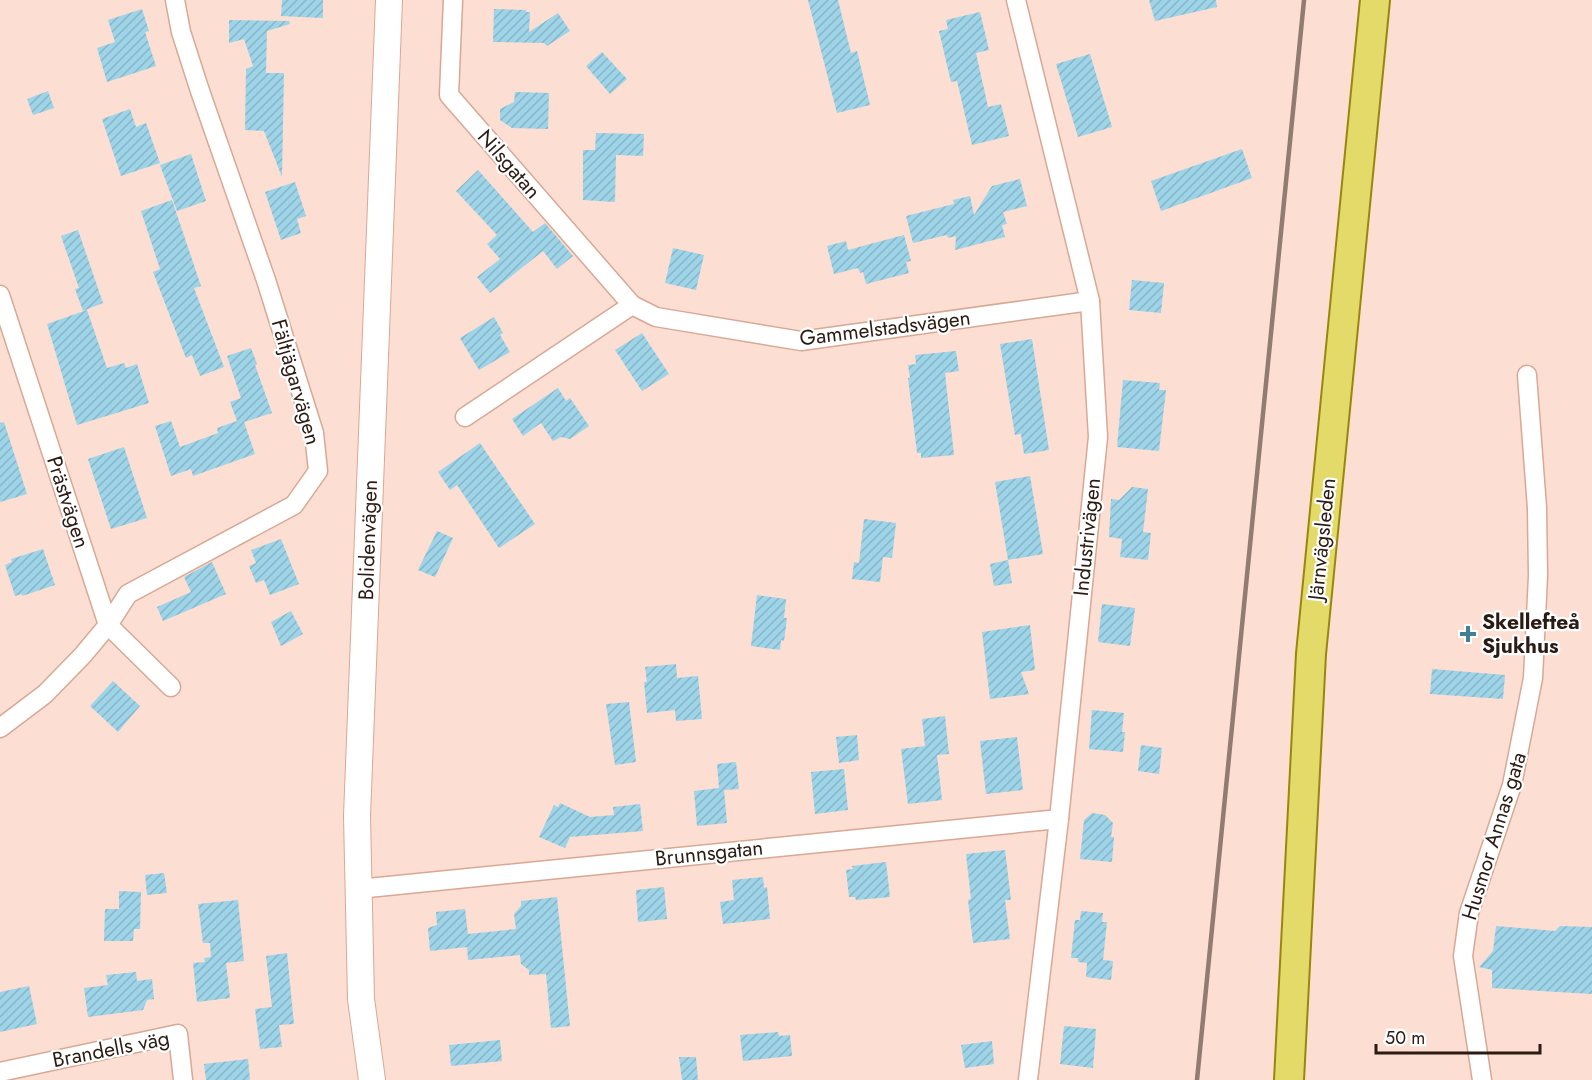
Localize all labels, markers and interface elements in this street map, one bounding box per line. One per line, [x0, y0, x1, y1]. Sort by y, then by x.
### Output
street label: Nilsgatan [470, 123, 548, 205]
street label: Gammelstadsvägen [798, 303, 972, 353]
street label: Fältjägarvägen [264, 316, 328, 448]
street label: Prästvägen [39, 452, 97, 552]
street label: Industrivägen [1066, 476, 1108, 598]
street label: Järnvägsleden [1300, 476, 1343, 605]
street label: Bolidenvägen [351, 479, 385, 601]
place label: Skellefteå Sjukhus [1482, 607, 1580, 661]
marker: Skellefteå Sjukhus [1459, 625, 1477, 643]
street label: Husmor Annas gata [1454, 748, 1534, 924]
street label: Brunnsgatan [653, 832, 765, 874]
scale bar [1376, 1017, 1540, 1055]
street label: Brandells väg [50, 1023, 172, 1075]
text: 50 m [1385, 1025, 1425, 1051]

